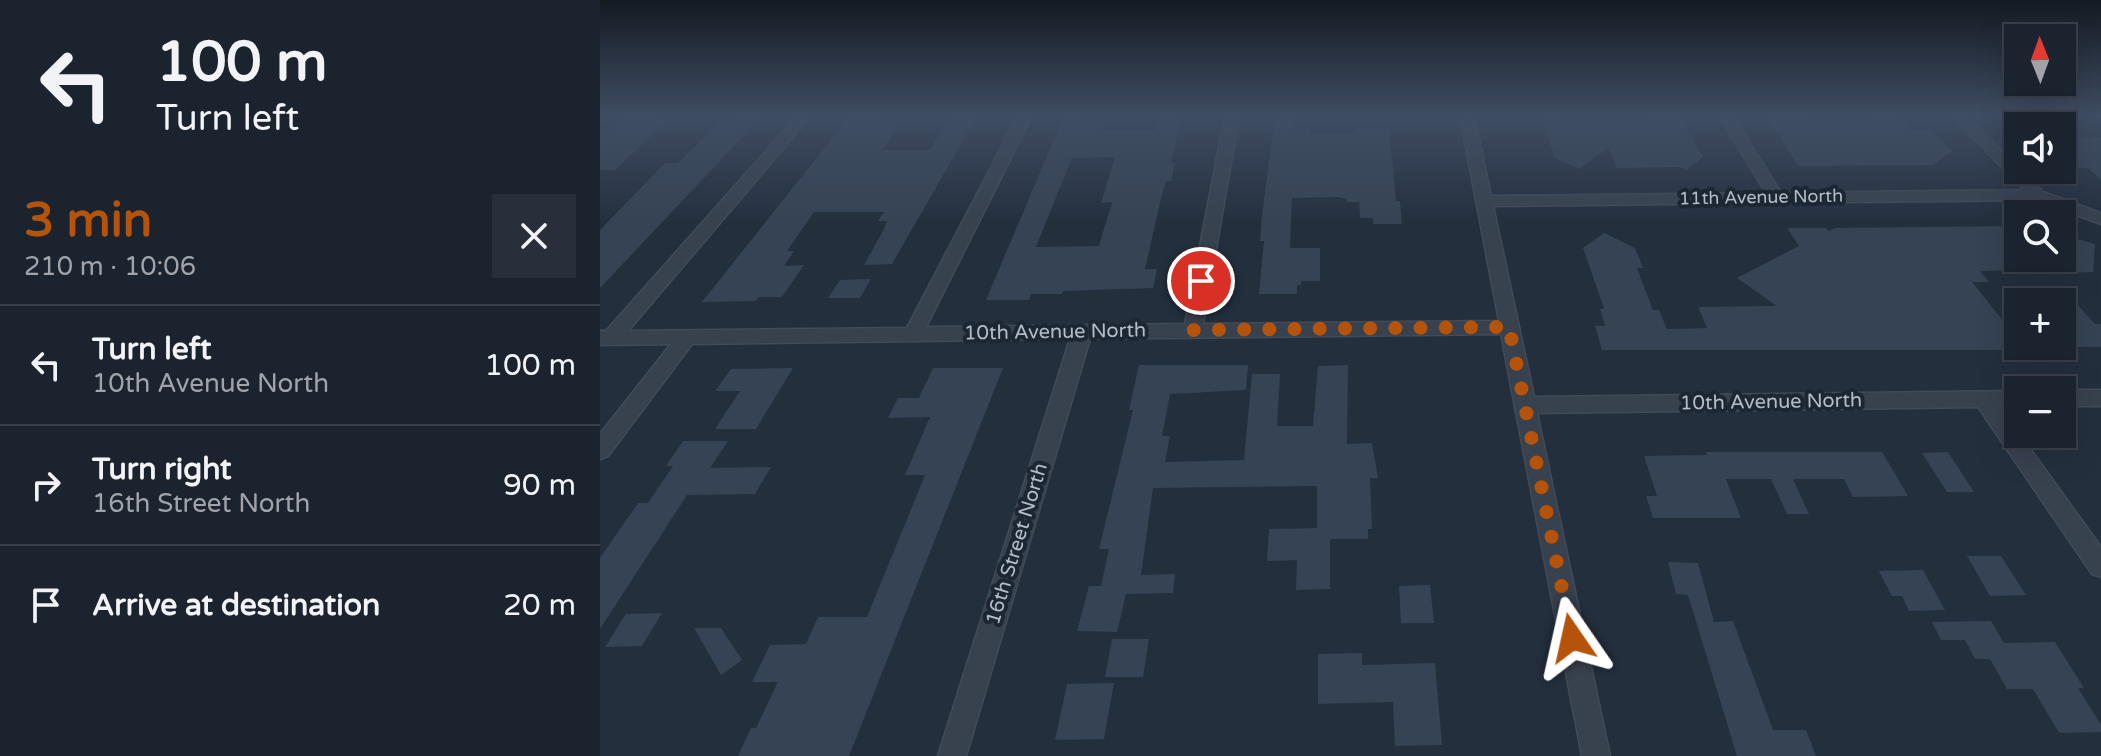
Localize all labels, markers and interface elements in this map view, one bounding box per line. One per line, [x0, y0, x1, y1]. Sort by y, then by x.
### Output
north arrow [2004, 24, 2076, 96]
map controls [2004, 24, 2076, 448]
text: 100 m [156, 29, 327, 96]
icon: left [24, 32, 128, 136]
text: Turn left [156, 97, 299, 140]
button: sound [2004, 112, 2076, 184]
street label: 11th Avenue North [1679, 185, 1843, 209]
text: 3 min [24, 192, 152, 250]
button: close [492, 194, 576, 278]
button: search [2004, 200, 2076, 272]
pin [1167, 247, 1235, 315]
text: 210 m · 10:06 [24, 251, 196, 282]
icon: arrive [1179, 259, 1223, 303]
button: + [2004, 288, 2076, 360]
street label: 10th Avenue North [964, 318, 1146, 346]
text: Turn left [92, 331, 211, 368]
icon: left [24, 343, 68, 387]
text: 100 m [484, 347, 576, 384]
text: 10th Avenue North [92, 368, 329, 399]
button: − [2004, 376, 2076, 448]
street label: 10th Avenue North [1680, 388, 1862, 416]
text: Turn right [92, 451, 232, 488]
street label: 16th Street North [981, 460, 1053, 628]
icon: right [24, 463, 68, 507]
text: 90 m [503, 467, 576, 504]
text: 16th Street North [92, 488, 310, 519]
icon: arrive [24, 583, 68, 627]
text: Arrive at destination [92, 587, 380, 624]
text: 20 m [503, 587, 576, 624]
position arrow [1530, 596, 1614, 680]

